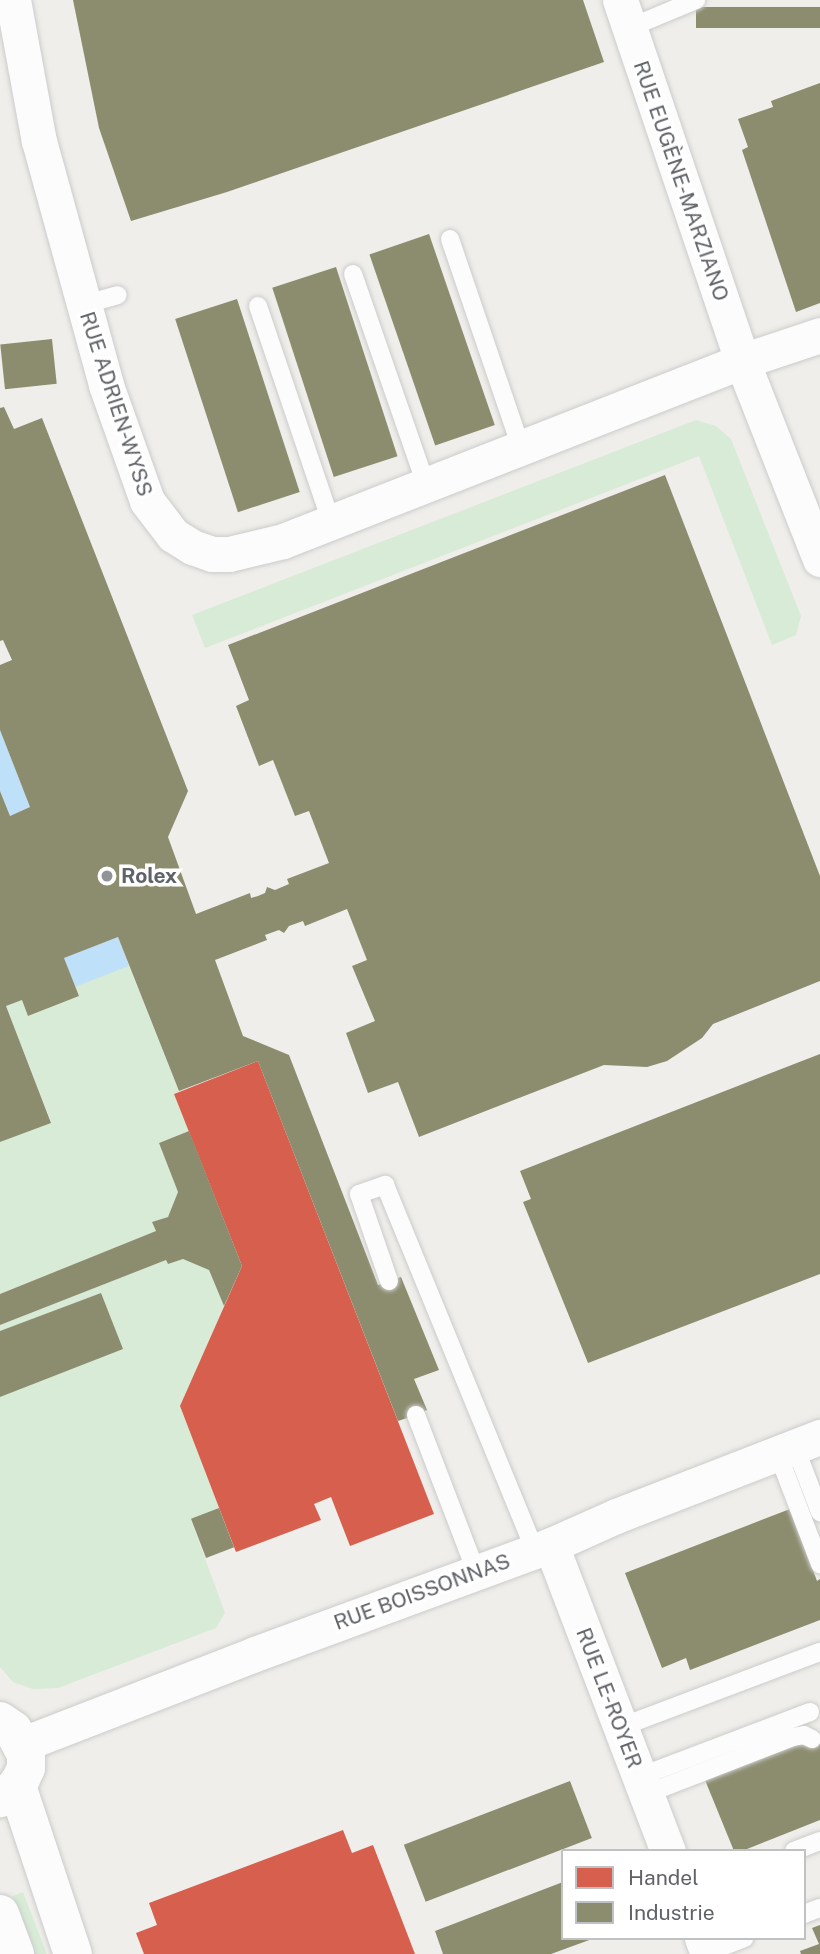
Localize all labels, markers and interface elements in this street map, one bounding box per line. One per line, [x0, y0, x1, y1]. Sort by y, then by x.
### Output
street label: RUE EUGÈNE-MARZIANO [628, 58, 734, 304]
street label: RUE ADRIEN-WYSS [74, 308, 158, 500]
place label: Rolex [121, 863, 177, 889]
marker: Rolex [99, 868, 115, 884]
street label: RUE BOISSONNAS [330, 1548, 514, 1636]
street label: RUE LE-ROYER [571, 1624, 647, 1772]
legend [561, 1849, 806, 1940]
text: Handel [628, 1865, 699, 1890]
text: Industrie [628, 1900, 715, 1925]

